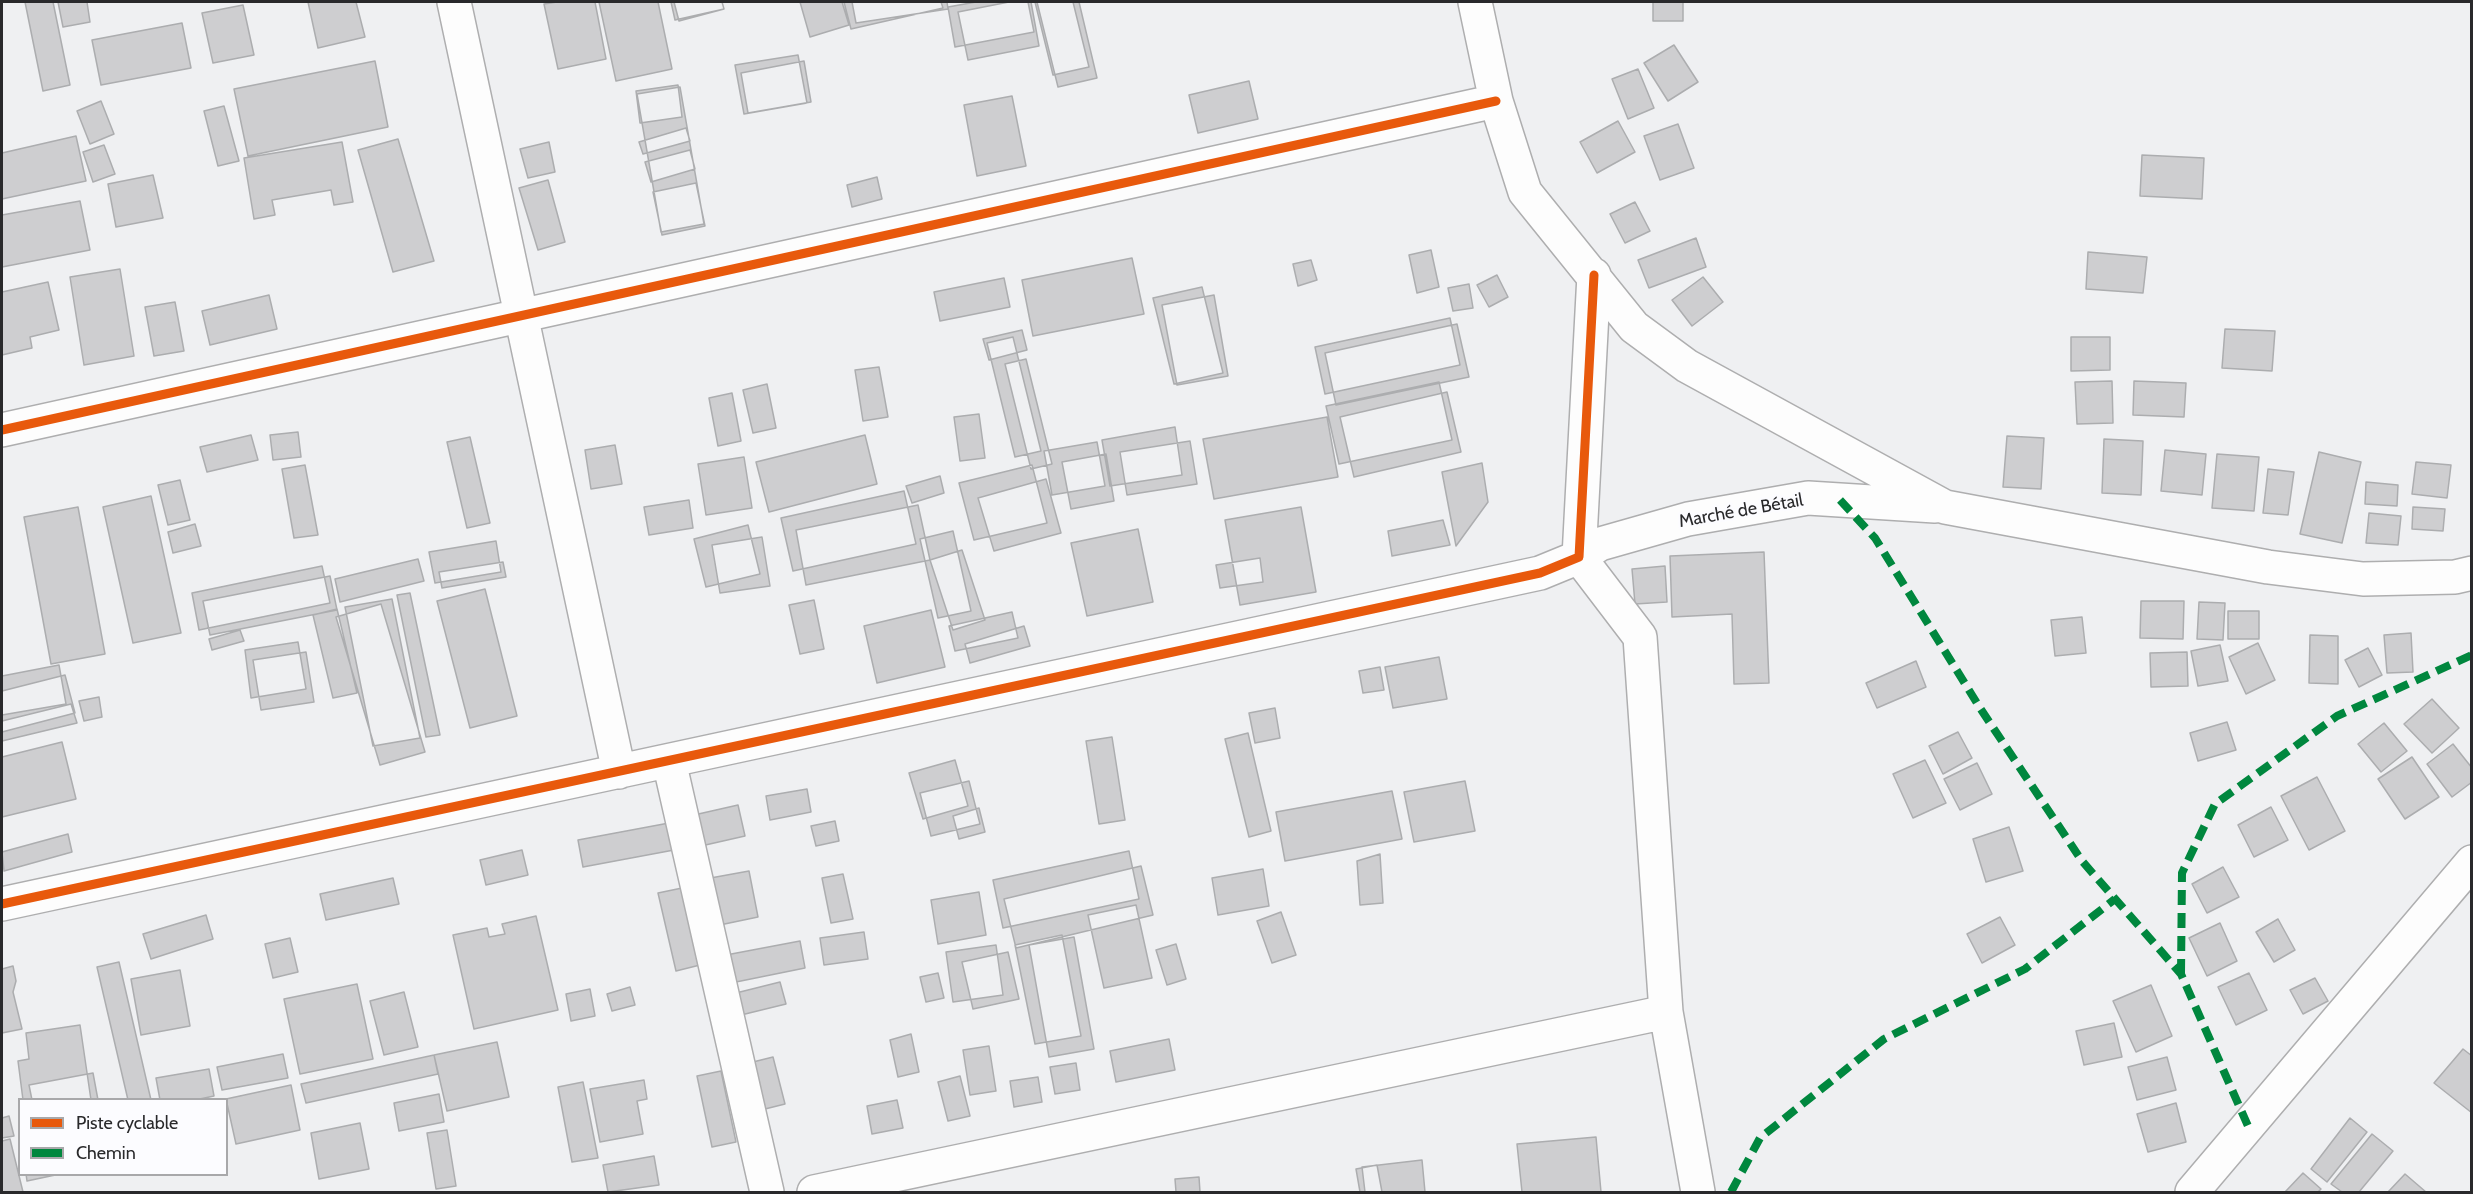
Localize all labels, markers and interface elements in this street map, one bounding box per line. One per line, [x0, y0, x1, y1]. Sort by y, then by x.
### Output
street label: Marché de Bétail [1677, 489, 1805, 533]
legend [18, 1098, 228, 1176]
text: Piste cyclable [76, 1112, 178, 1134]
text: Chemin [76, 1142, 136, 1164]

